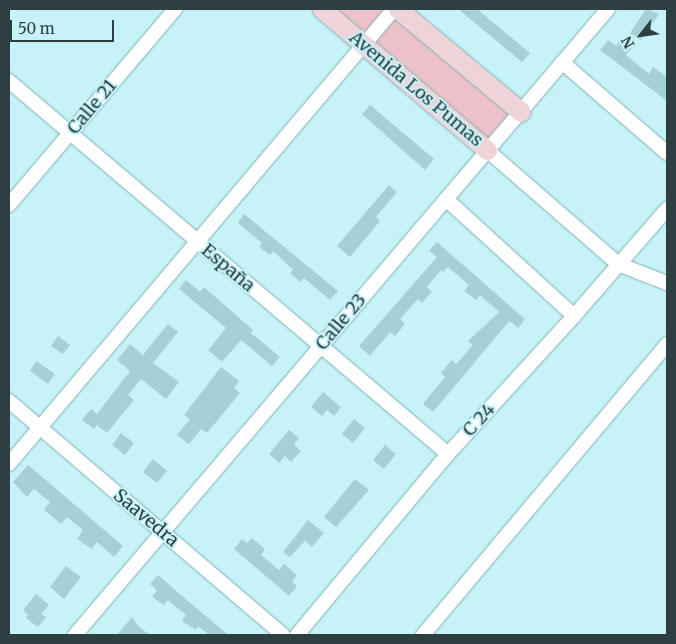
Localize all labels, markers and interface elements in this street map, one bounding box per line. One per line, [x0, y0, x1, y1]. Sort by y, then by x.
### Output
scale bar [12, 10, 116, 42]
north arrow [616, 10, 666, 60]
text: 50 m [18, 19, 55, 38]
street label: Avenida Los Pumas [345, 27, 487, 151]
text: N [617, 33, 639, 52]
street label: Calle 21 [63, 75, 121, 139]
street label: España [197, 240, 259, 296]
street label: Calle 23 [311, 289, 371, 355]
street label: C 24 [458, 399, 500, 441]
street label: Saavedra [109, 485, 183, 551]

